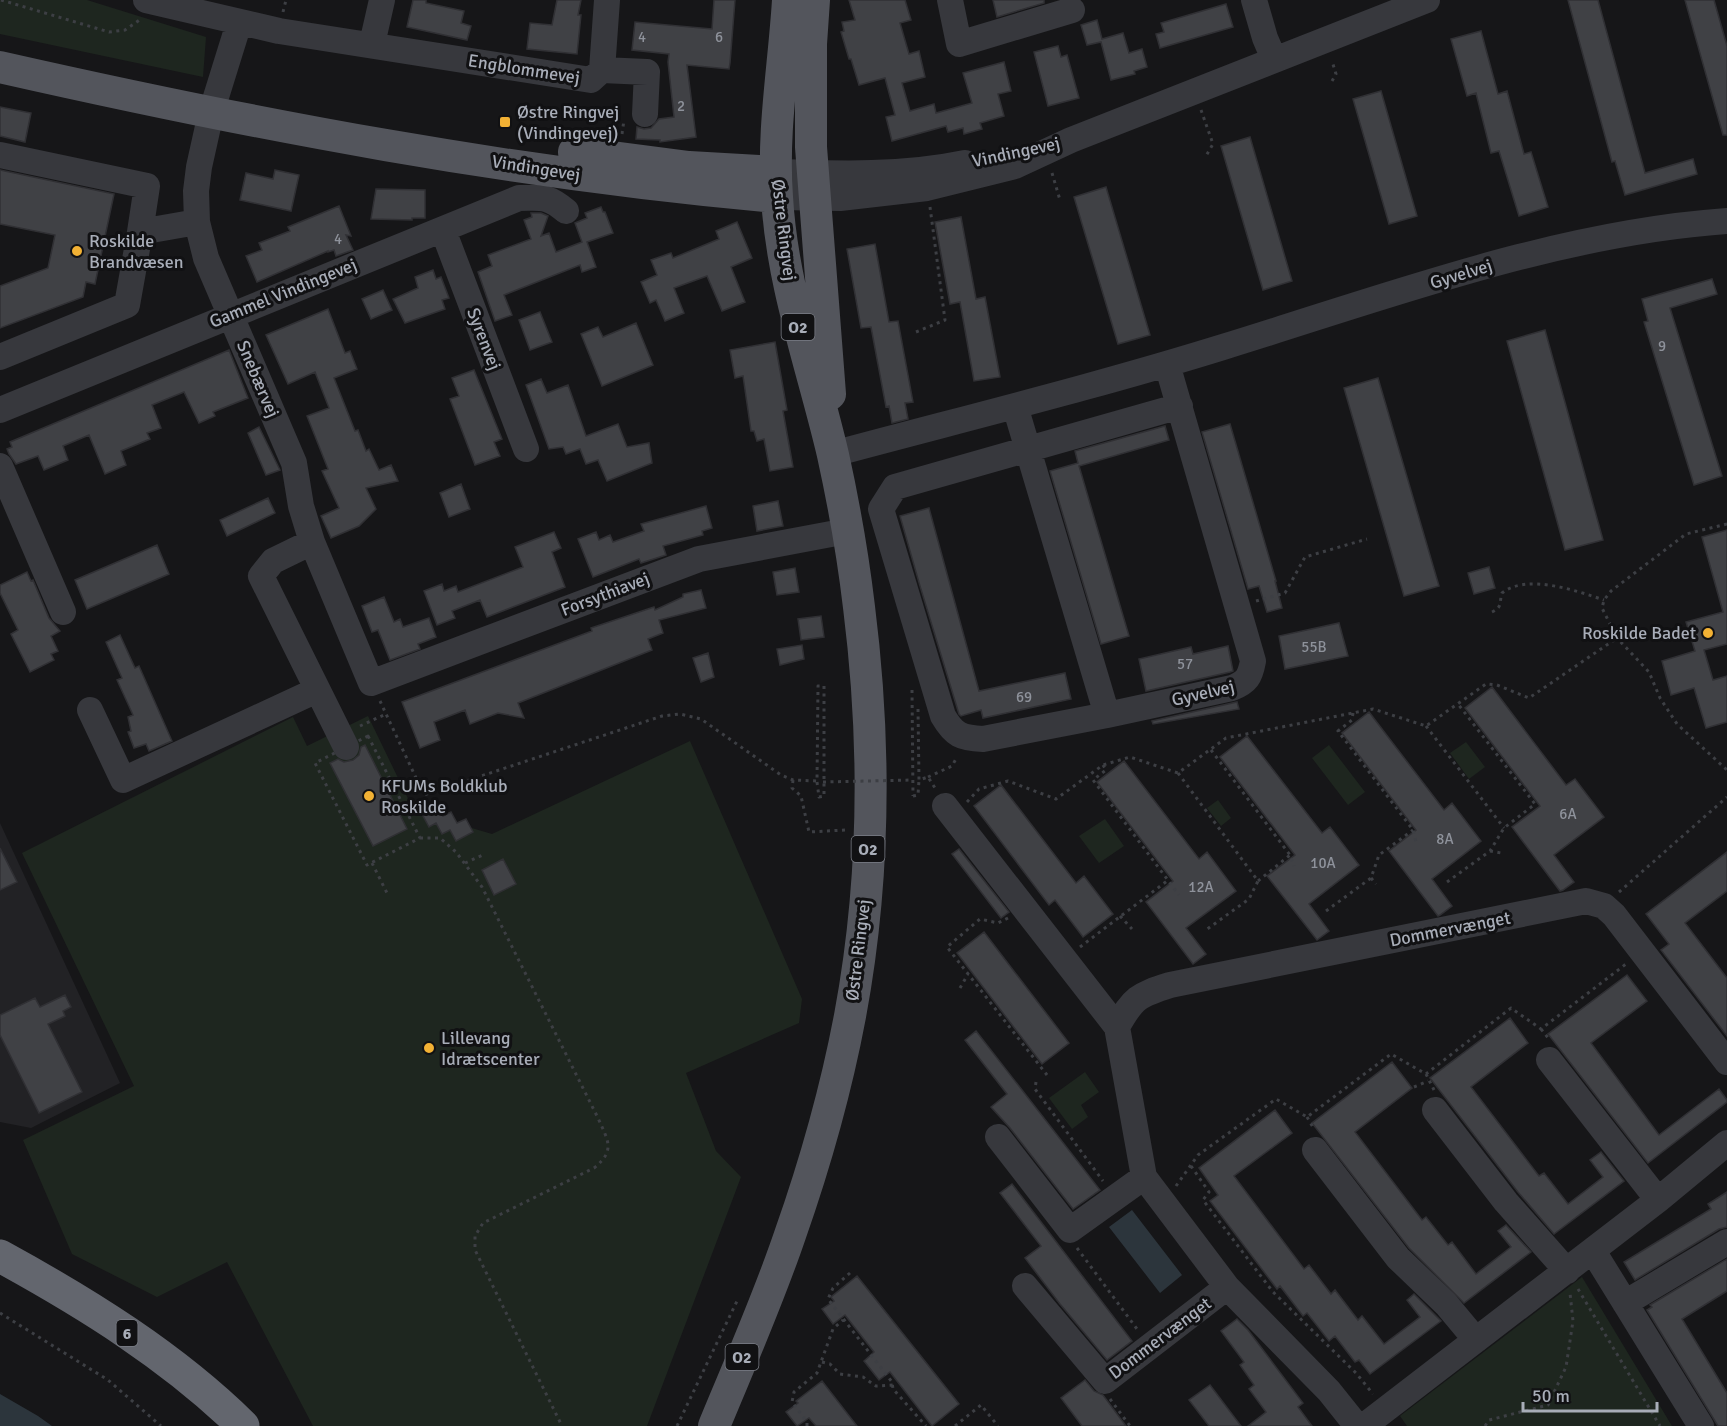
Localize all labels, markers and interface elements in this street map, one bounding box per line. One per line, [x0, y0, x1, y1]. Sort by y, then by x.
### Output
house number: 4 [638, 28, 646, 46]
house number: 6 [715, 28, 723, 46]
street label: Engblommevej [467, 49, 581, 89]
house number: 2 [677, 97, 685, 115]
place label: Østre Ringvej (Vindingevej) [517, 101, 619, 144]
marker: Østre Ringvej (Vindingevej) [498, 115, 512, 129]
street label: Vindingevej [970, 132, 1062, 172]
street label: Vindingevej [490, 150, 582, 186]
street label: Østre Ringvej [767, 178, 801, 282]
place label: Roskilde Brandvæsen [89, 230, 184, 273]
house number: 4 [334, 230, 342, 248]
marker: Roskilde Brandvæsen [70, 244, 84, 258]
street label: Gammel Vindingevej [206, 253, 360, 333]
street label: Gyvelvej [1427, 254, 1495, 294]
street label: Syrenvej [462, 305, 506, 373]
road number: O2 [782, 314, 814, 340]
street label: Snebærvej [232, 337, 284, 421]
house number: 9 [1658, 337, 1666, 355]
street label: Forsythiavej [558, 567, 652, 621]
place label: Roskilde Badet [1582, 622, 1696, 644]
marker: Roskilde Badet [1701, 626, 1715, 640]
house number: 55B [1301, 638, 1327, 656]
house number: 57 [1177, 655, 1193, 673]
street label: Gyvelvej [1169, 675, 1237, 711]
house number: 69 [1016, 688, 1032, 706]
place label: KFUMs Boldklub Roskilde [381, 775, 508, 818]
marker: KFUMs Boldklub Roskilde [362, 789, 376, 803]
house number: 6A [1559, 805, 1577, 823]
house number: 8A [1436, 830, 1454, 848]
road number: O2 [852, 836, 884, 862]
house number: 10A [1310, 854, 1336, 872]
house number: 12A [1188, 878, 1214, 896]
street label: Østre Ringvej [841, 898, 875, 1002]
street label: Dommervænget [1388, 906, 1512, 952]
place label: Lillevang Idrætscenter [441, 1027, 540, 1070]
marker: Lillevang Idrætscenter [422, 1041, 436, 1055]
street label: Dommervænget [1104, 1292, 1216, 1384]
road number: 6 [116, 1320, 138, 1346]
road number: O2 [726, 1344, 758, 1370]
scale bar [1523, 1375, 1656, 1413]
text: 50 m [1532, 1385, 1570, 1407]

